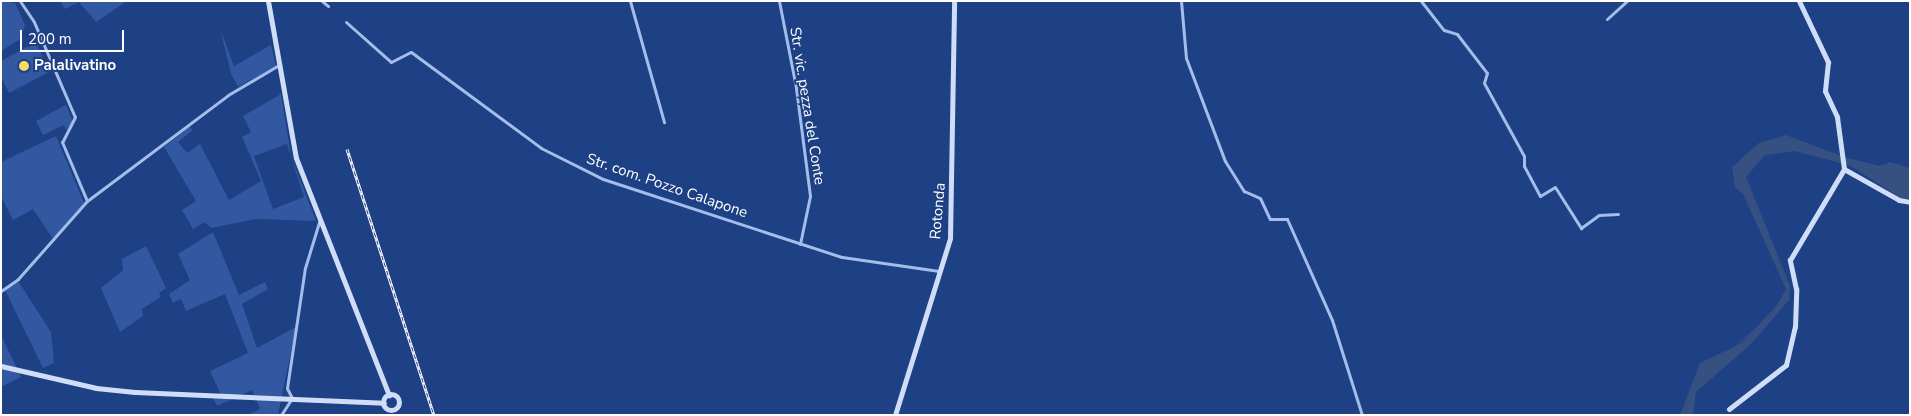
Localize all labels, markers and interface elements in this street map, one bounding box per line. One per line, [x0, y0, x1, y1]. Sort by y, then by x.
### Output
scale bar [22, 20, 126, 52]
street label: Str. vic. pezza del Conte [786, 26, 828, 186]
text: 200 m [28, 29, 72, 49]
place label: Palalivatino [34, 57, 116, 75]
marker: Palalivatino [18, 60, 30, 72]
street label: Str. com. Pozzo Calapone [584, 150, 750, 222]
street label: Rotonda [927, 182, 949, 240]

